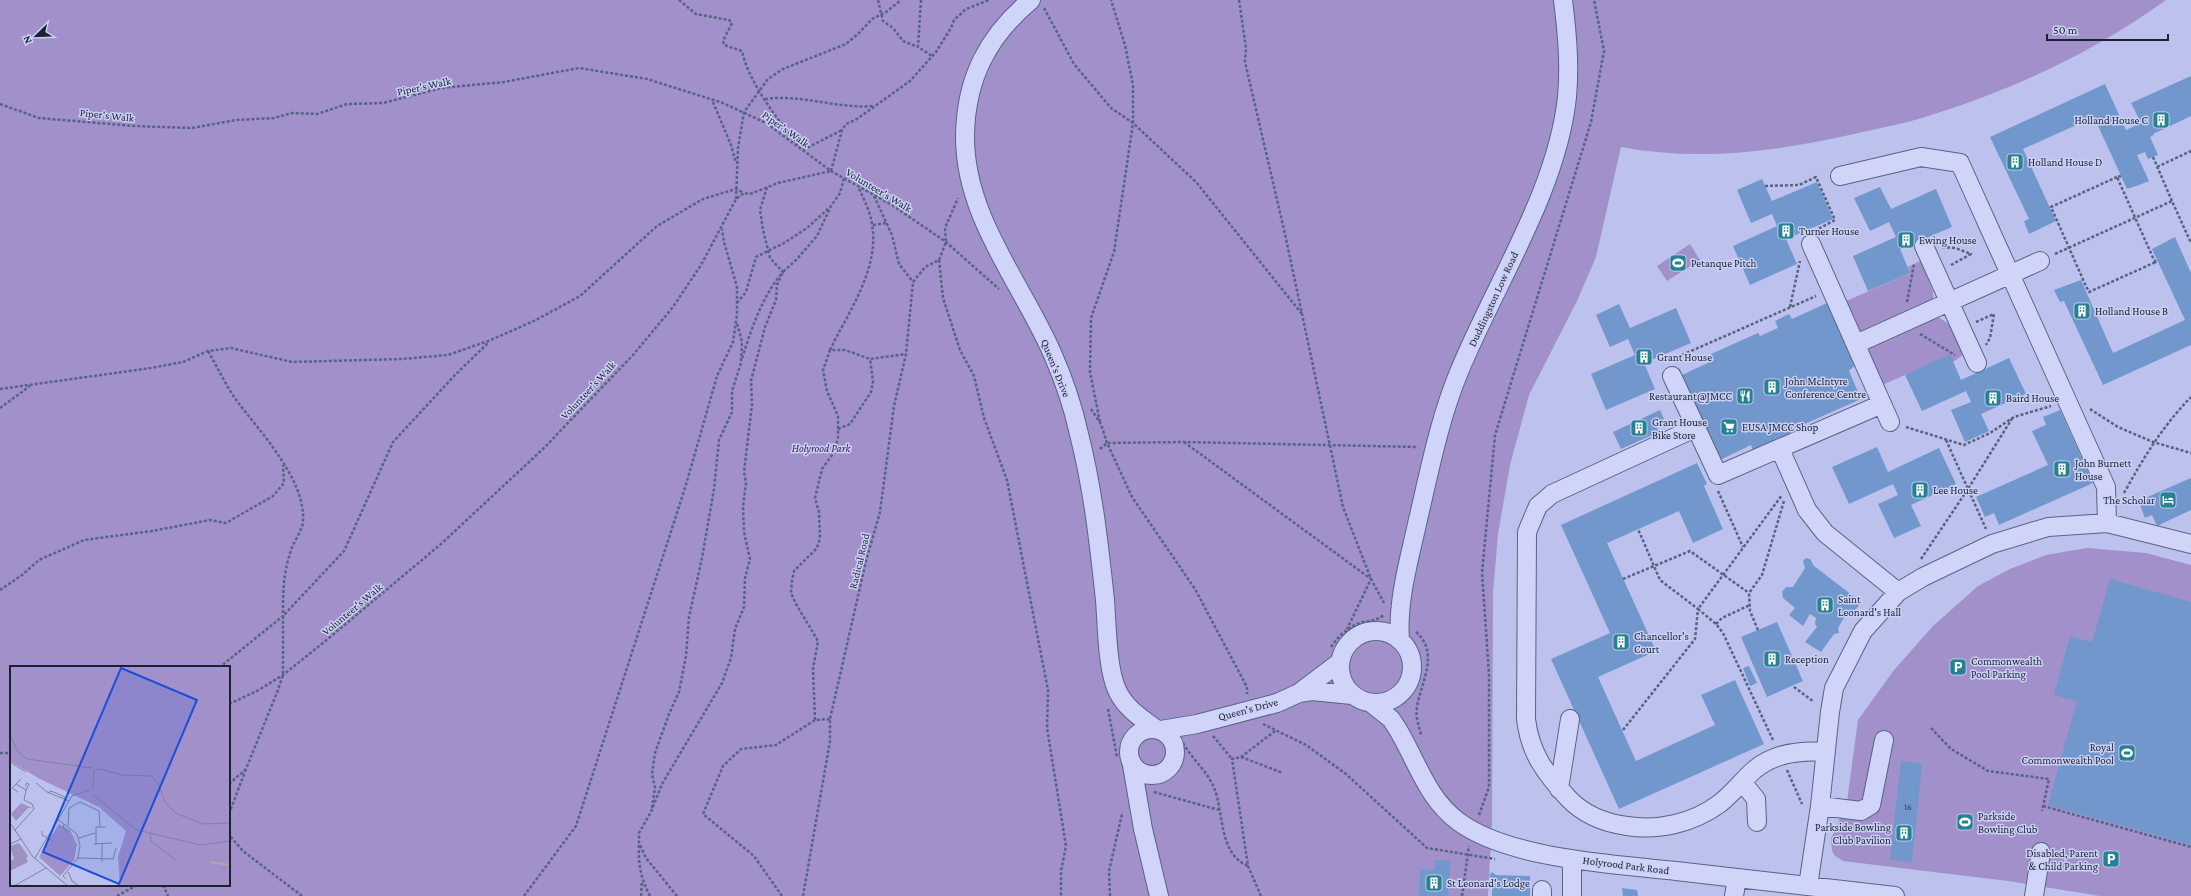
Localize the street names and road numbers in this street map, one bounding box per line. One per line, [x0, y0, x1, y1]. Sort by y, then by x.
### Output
street label: Piper's Walk [396, 74, 453, 99]
street label: Piper's Walk [79, 106, 136, 125]
street label: Piper's Walk [760, 108, 812, 151]
street label: Volunteer's Walk [844, 166, 915, 215]
street label: Duddingston Low Road [1466, 249, 1521, 349]
street label: Queen's Drive [1039, 337, 1073, 399]
street label: Volunteer's Walk [558, 358, 618, 421]
street label: Radical Road [846, 532, 872, 590]
street label: Volunteer's Walk [320, 580, 385, 638]
street label: Queen's Drive [1217, 695, 1279, 723]
street label: Holyrood Park Road [1582, 854, 1670, 877]

